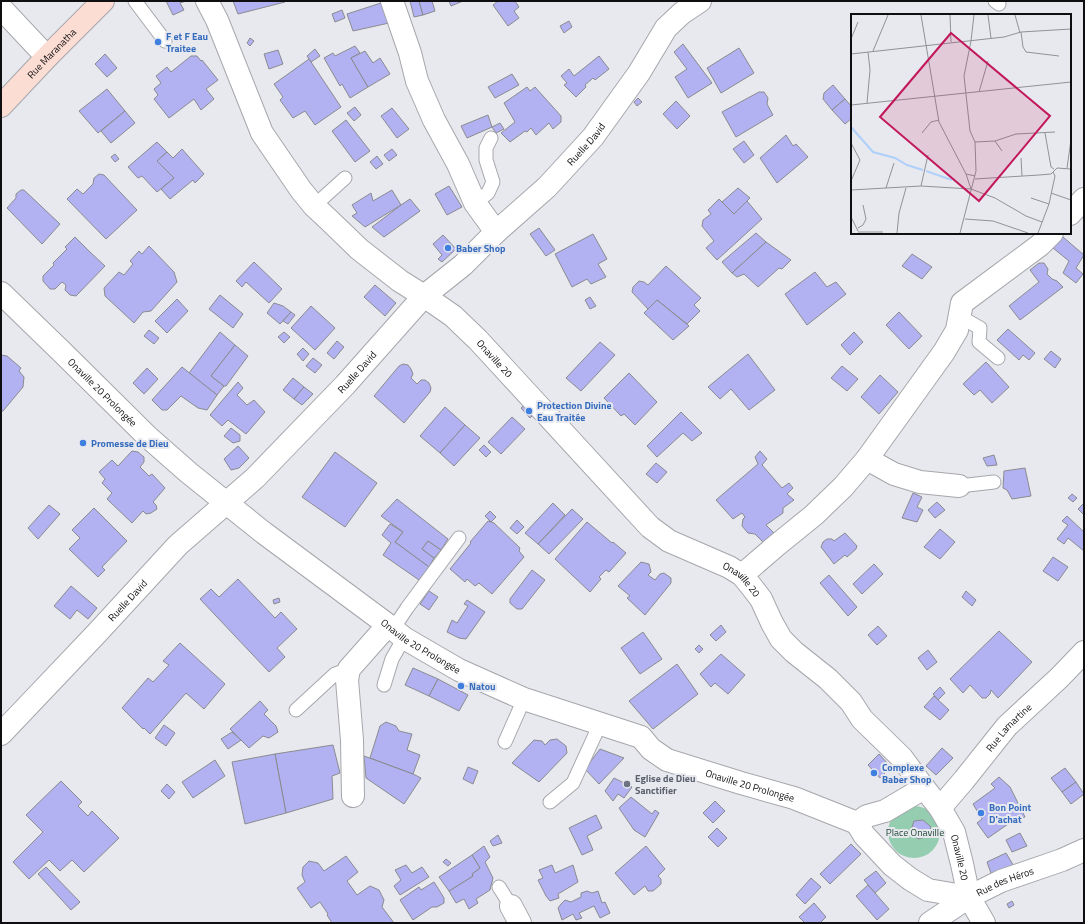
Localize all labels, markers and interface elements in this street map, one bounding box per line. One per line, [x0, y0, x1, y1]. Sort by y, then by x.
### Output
inset map [851, 14, 1071, 234]
street label: Rue Maranatha [23, 25, 79, 82]
place label: F et F Eau Traitee [166, 29, 208, 56]
marker: F et F Eau Traitee [153, 37, 163, 47]
street label: Ruelle David [563, 119, 609, 169]
place label: Baber Shop [456, 241, 506, 256]
marker: Baber Shop [443, 243, 453, 253]
street label: Onaville 20 [473, 336, 516, 381]
street label: Ruelle David [334, 347, 380, 396]
street label: Onaville 20 Prolongée [65, 354, 141, 430]
place label: Protection Divine Eau Traitée [537, 398, 612, 425]
marker: Protection Divine Eau Traitée [524, 406, 534, 416]
place label: Promesse de Dieu [91, 436, 169, 451]
marker: Promesse de Dieu [78, 438, 88, 448]
street label: Onaville 20 [721, 558, 764, 600]
street label: Ruelle David [104, 576, 150, 624]
street label: Onaville 20 Prolongée [378, 615, 464, 677]
place label: Natou [469, 679, 496, 694]
marker: Natou [456, 681, 466, 691]
street label: Rue Lamartine [982, 700, 1035, 755]
place label: Complexe Baber Shop [882, 760, 932, 787]
street label: Onaville 20 Prolongée [704, 765, 796, 805]
marker: Complexe Baber Shop [869, 768, 879, 778]
place label: Eglise de Dieu Sanctifier [635, 771, 695, 798]
marker: Eglise de Dieu Sanctifier [622, 779, 632, 789]
place label: Bon Point D'achat [989, 800, 1031, 827]
marker: Bon Point D'achat [976, 808, 986, 818]
park label: Place Onaville [886, 825, 944, 840]
street label: Onaville 20 [947, 833, 973, 882]
street label: Rue des Héros [973, 863, 1036, 900]

